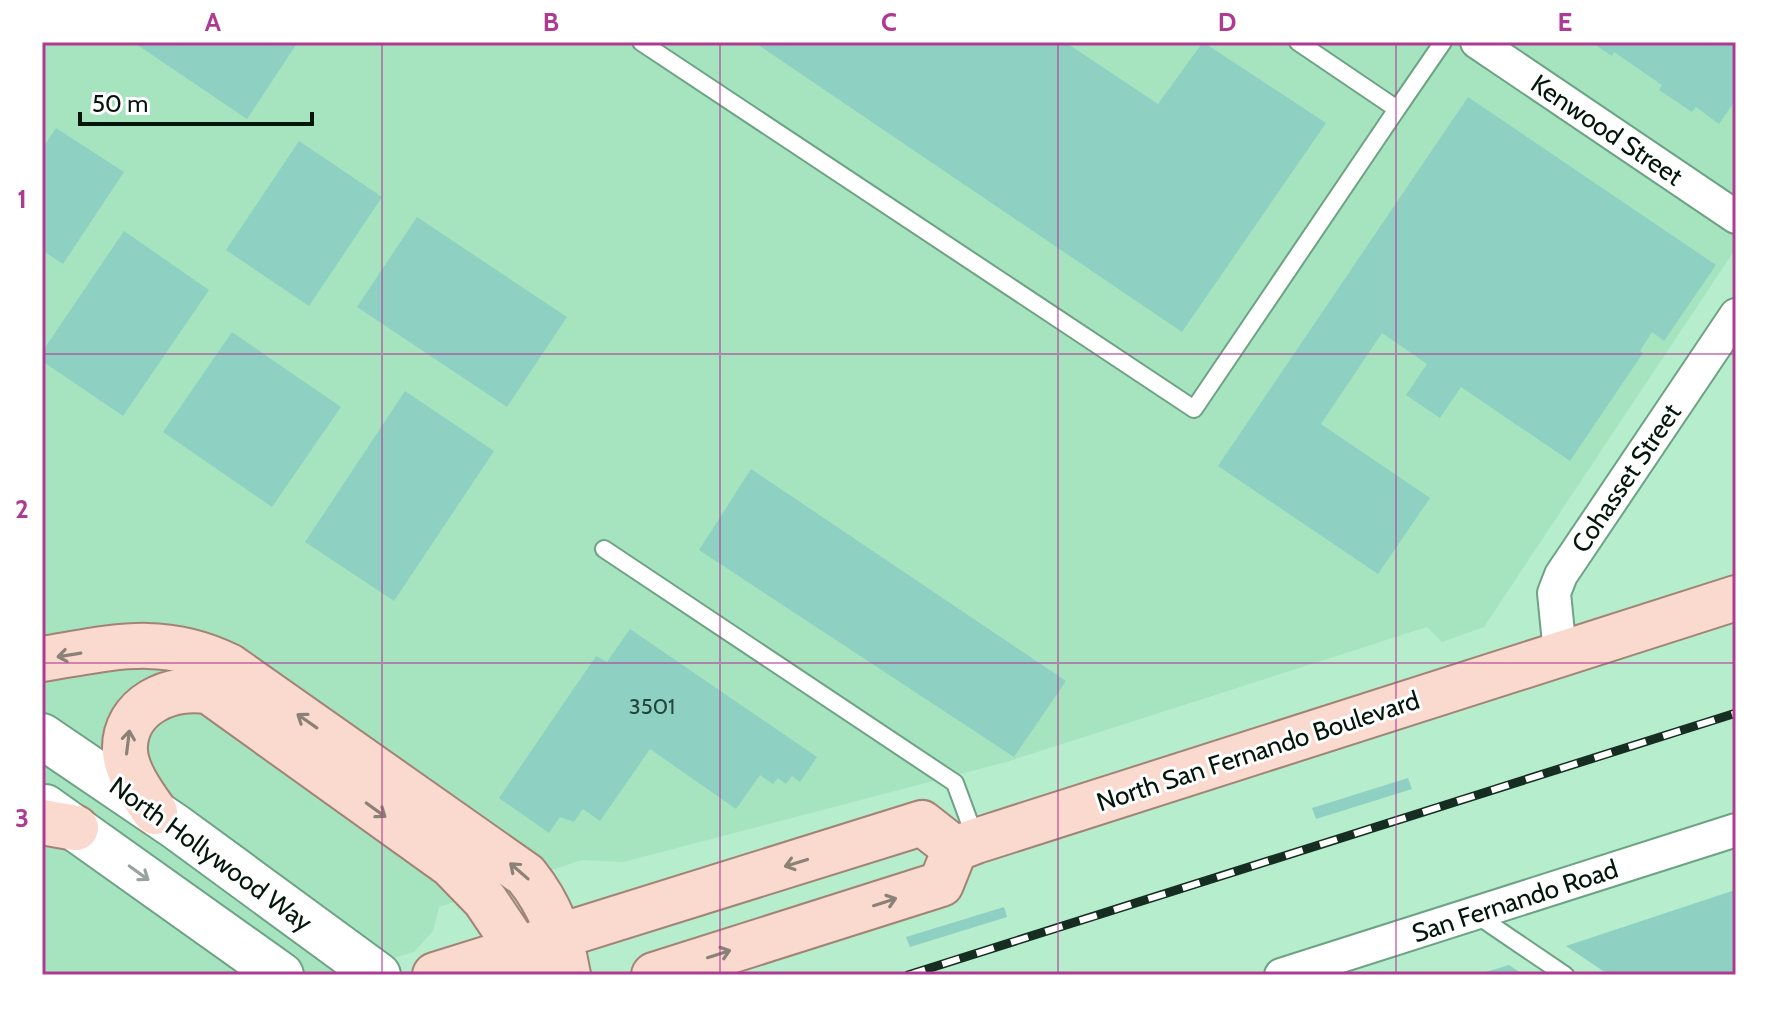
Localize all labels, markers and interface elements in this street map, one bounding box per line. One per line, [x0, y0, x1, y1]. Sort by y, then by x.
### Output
text: A [205, 6, 222, 38]
text: B [543, 6, 559, 38]
text: C [881, 6, 897, 38]
text: D [1218, 6, 1236, 38]
text: E [1558, 6, 1572, 38]
street label: Kenwood Street [1525, 68, 1689, 193]
scale bar [80, 76, 312, 126]
text: 50 m [92, 89, 148, 118]
text: 1 [17, 183, 27, 215]
street label: Cohasset Street [1564, 397, 1688, 559]
text: 2 [15, 493, 29, 525]
one-way arrow [57, 648, 82, 663]
street label: North San Fernando Boulevard [1093, 684, 1423, 818]
house number: 3501 [629, 693, 675, 720]
one-way arrow [296, 713, 318, 729]
one-way arrow [120, 730, 135, 756]
street label: North Hollywood Way [103, 770, 319, 938]
one-way arrow [365, 801, 386, 818]
text: 3 [15, 802, 29, 834]
street label: San Fernando Road [1408, 853, 1622, 949]
one-way arrow [784, 856, 809, 871]
one-way arrow [510, 862, 530, 880]
one-way arrow [128, 865, 150, 881]
one-way arrow [873, 893, 898, 908]
one-way arrow [706, 946, 731, 961]

